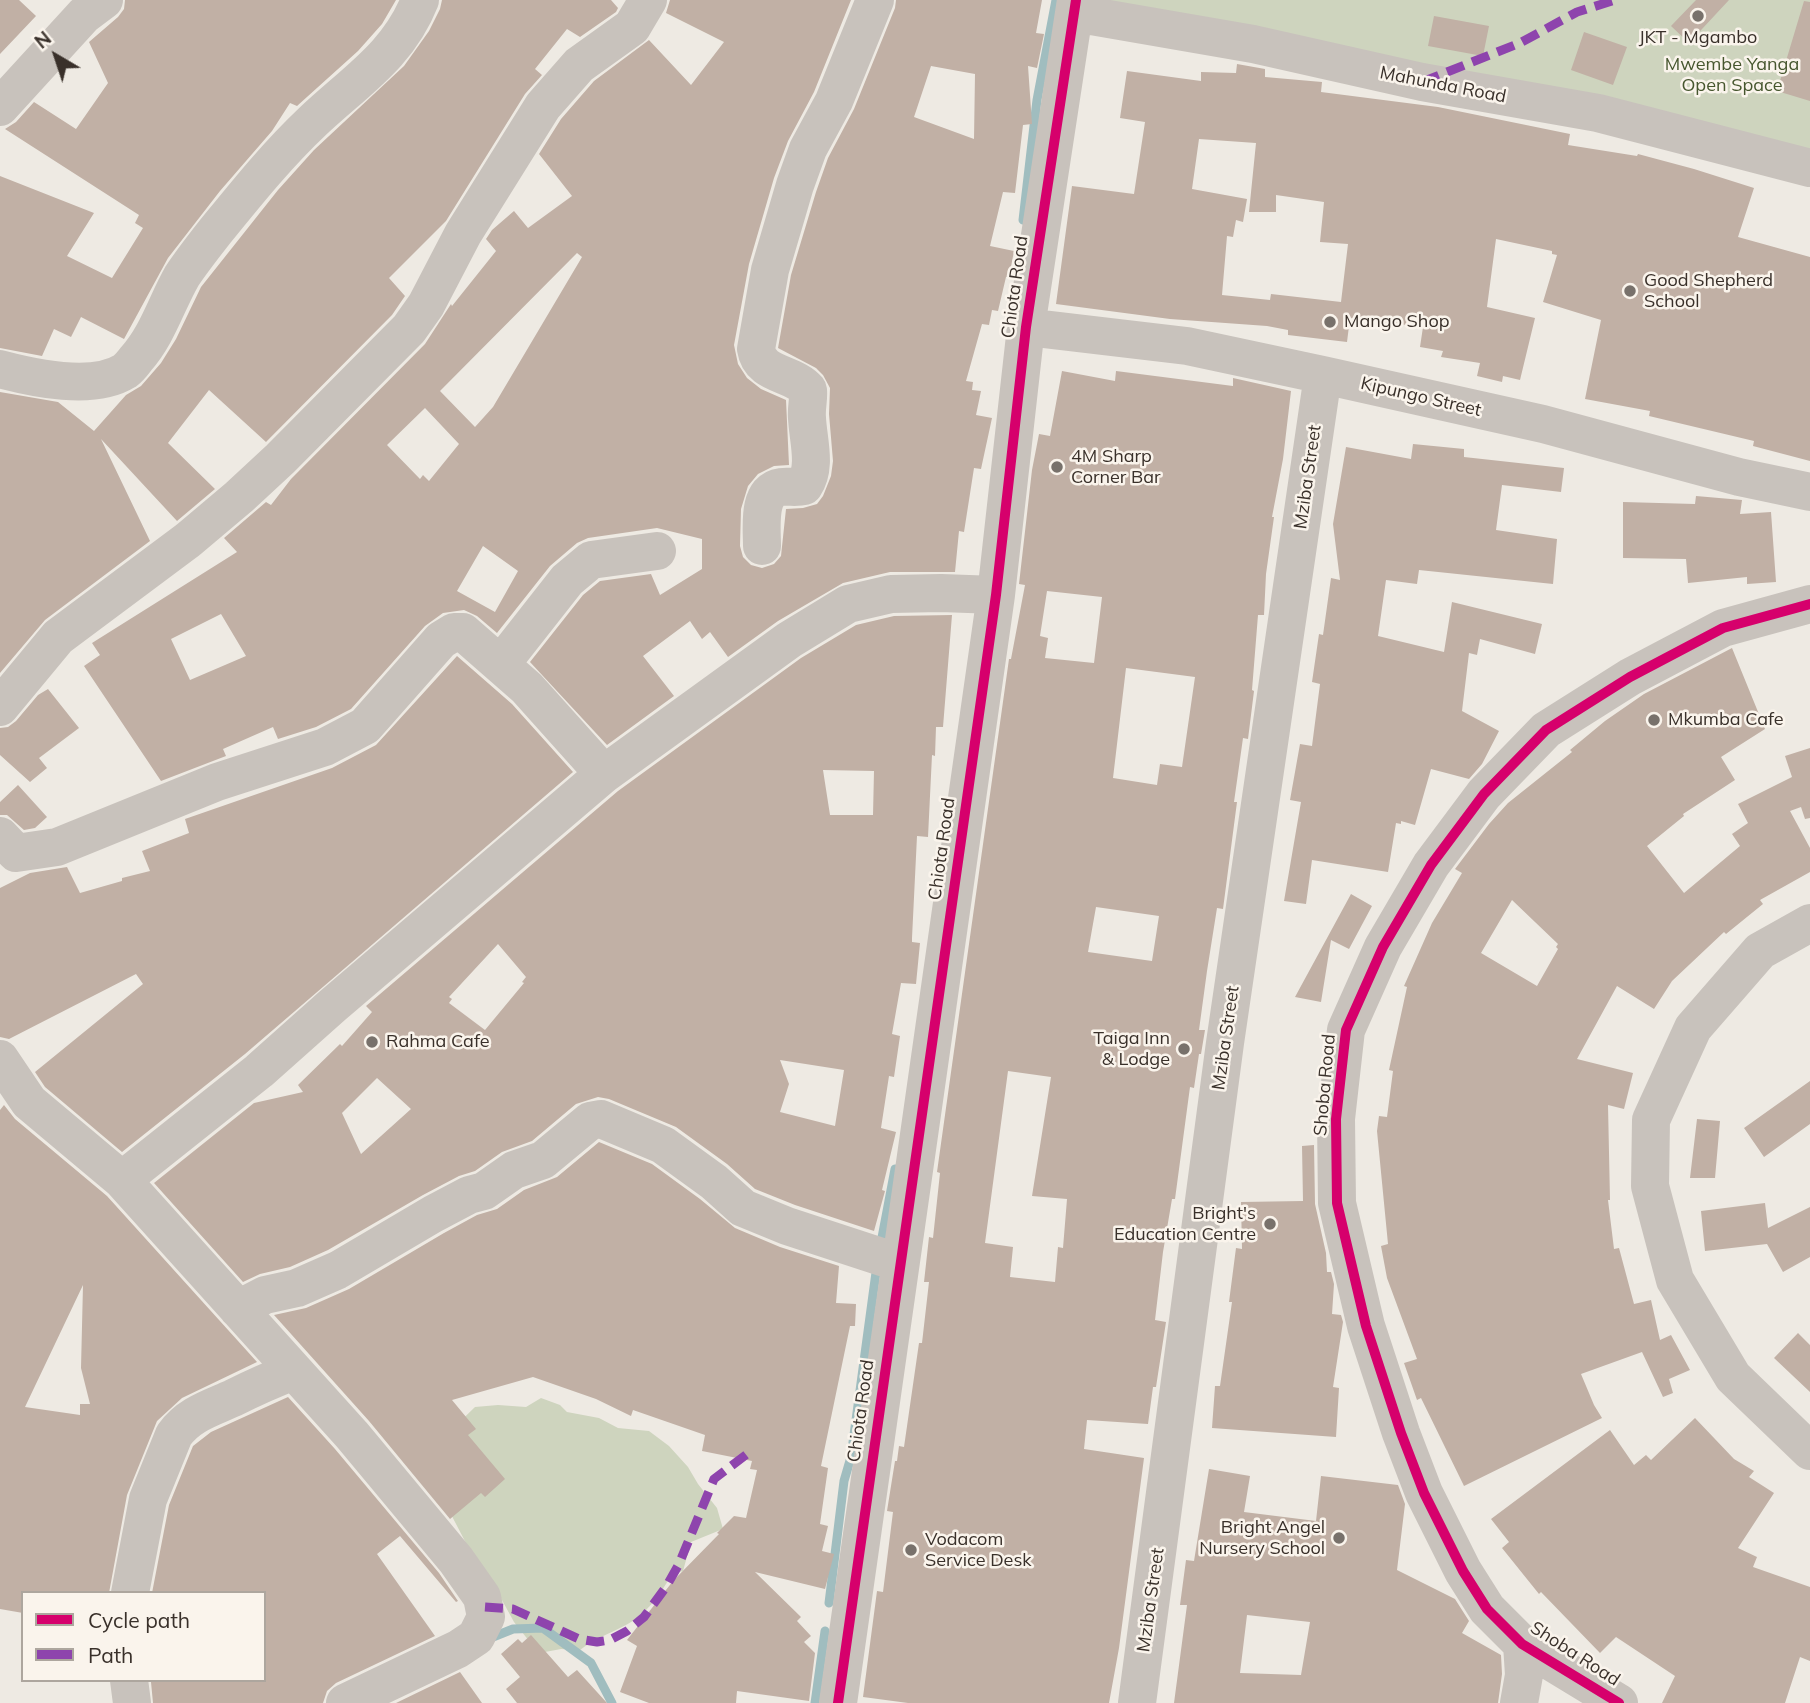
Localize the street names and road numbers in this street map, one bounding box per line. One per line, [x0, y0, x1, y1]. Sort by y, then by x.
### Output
street label: Mahunda Road [1378, 62, 1508, 108]
street label: Chiota Road [997, 234, 1033, 340]
street label: Kipungo Street [1359, 373, 1483, 421]
street label: Mziba Street [1290, 423, 1326, 531]
street label: Chiota Road [924, 796, 960, 902]
street label: Mziba Street [1208, 984, 1244, 1092]
street label: Shoba Road [1310, 1033, 1340, 1137]
street label: Chiota Road [843, 1358, 879, 1464]
street label: Mziba Street [1133, 1546, 1169, 1654]
street label: Shoba Road [1526, 1617, 1624, 1691]

